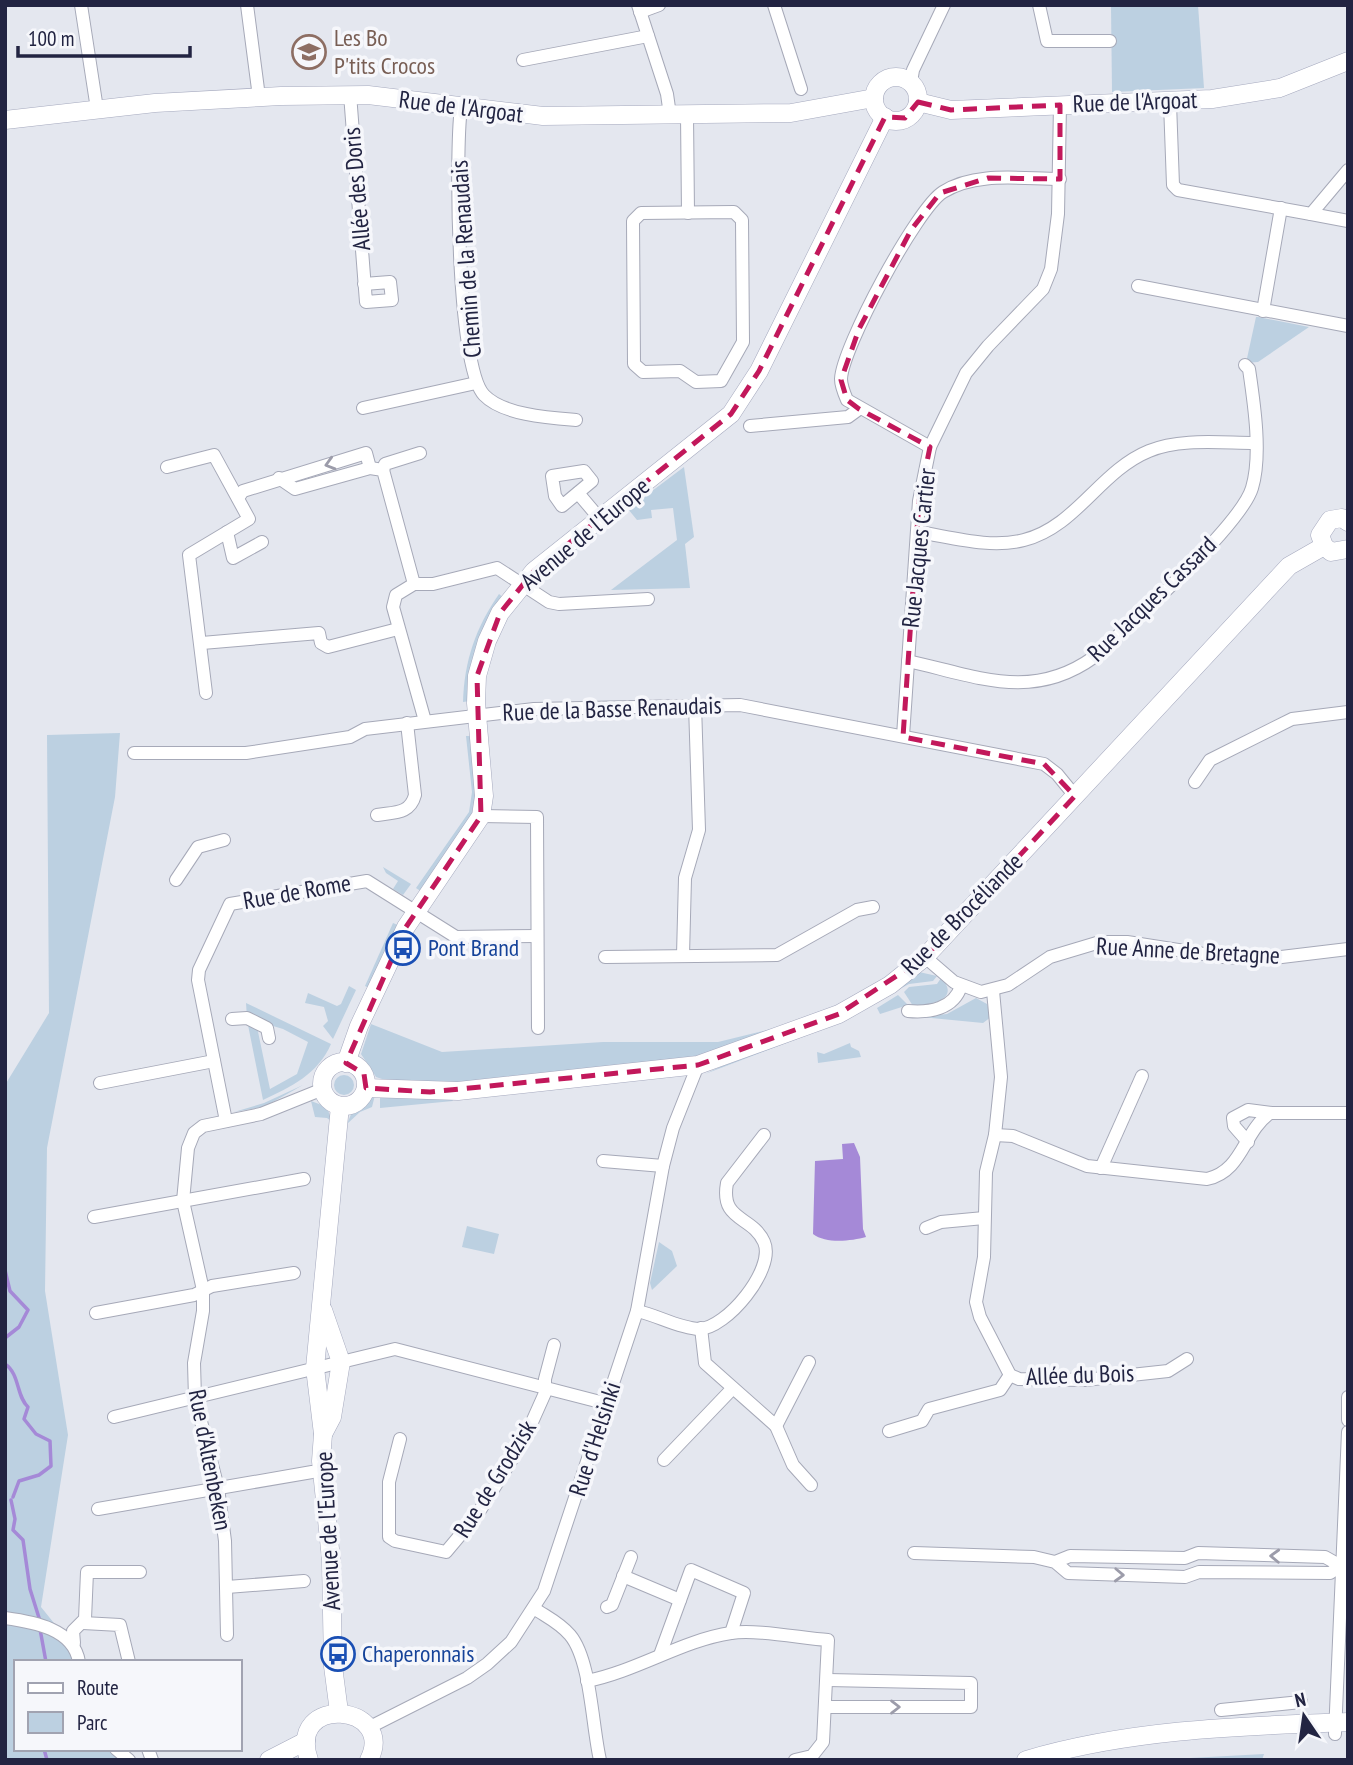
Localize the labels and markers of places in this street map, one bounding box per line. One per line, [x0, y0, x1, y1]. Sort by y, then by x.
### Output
place label: Les Bo P'tits Crocos [334, 22, 435, 81]
school or university icon: Les Bo P'tits Crocos [290, 33, 328, 71]
bus stop icon: Pont Brand [384, 929, 422, 967]
place label: Pont Brand [428, 932, 519, 963]
bus stop icon: Chaperonnais [319, 1635, 357, 1673]
place label: Chaperonnais [362, 1638, 474, 1669]

